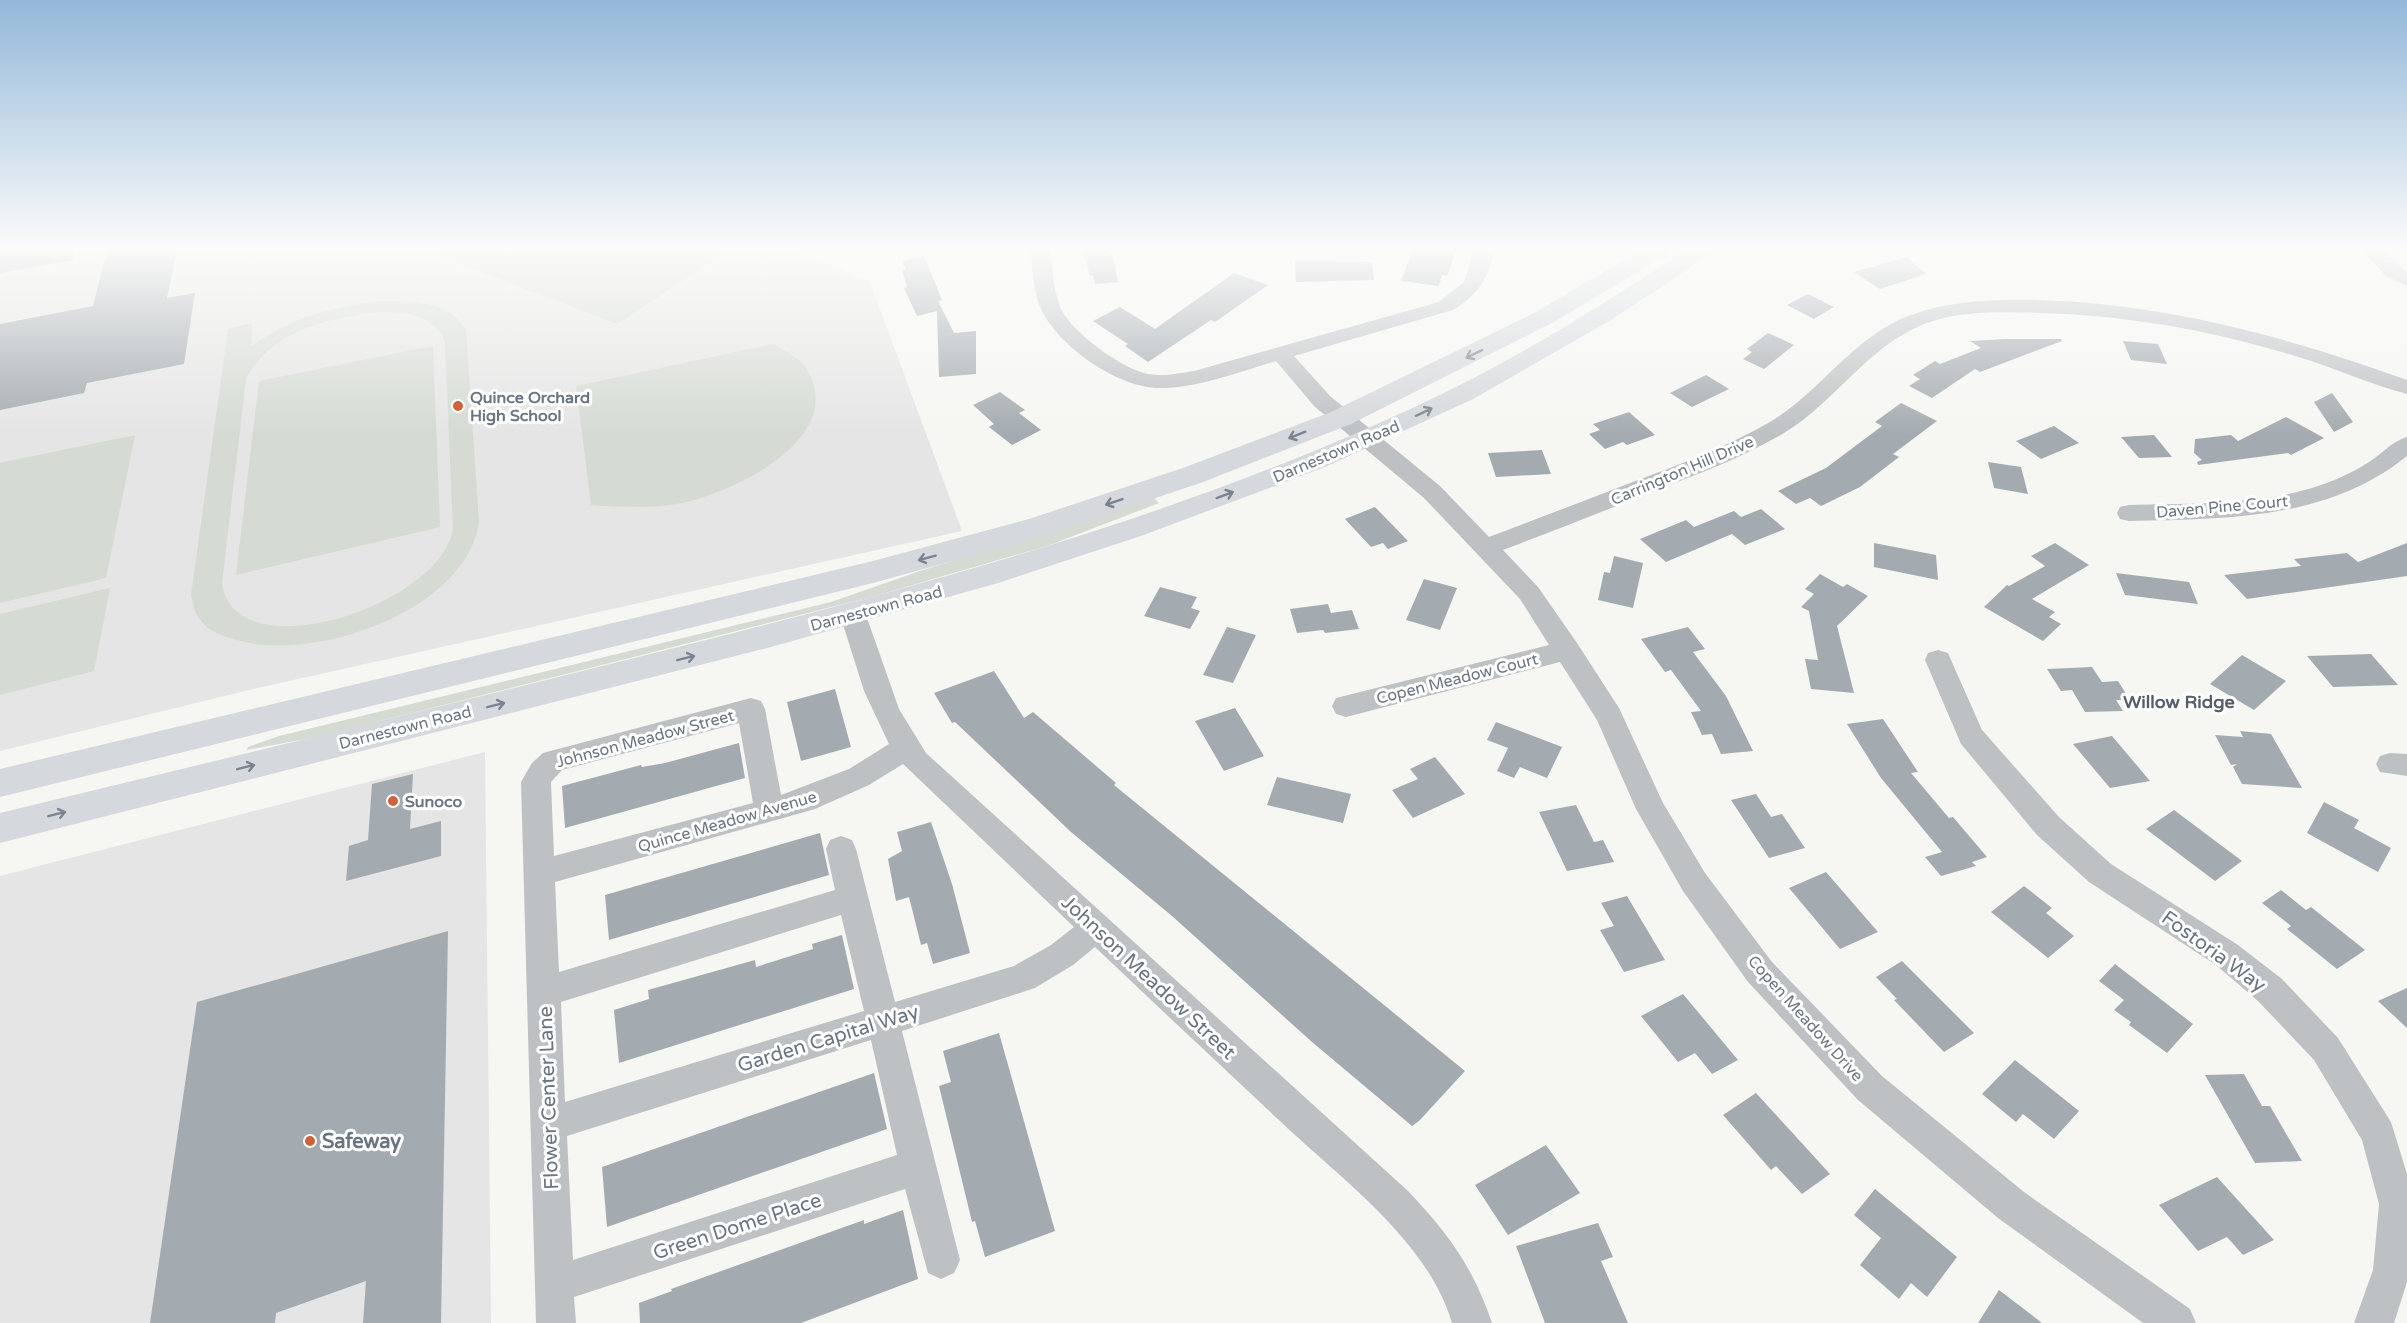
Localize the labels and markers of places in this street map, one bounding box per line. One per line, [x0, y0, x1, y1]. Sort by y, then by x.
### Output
place label: Quince Orchard High School [470, 388, 590, 426]
marker: Quince Orchard High School [451, 399, 465, 413]
place label: Sunoco [405, 792, 462, 812]
marker: Sunoco [386, 794, 400, 808]
place label: Safeway [322, 1130, 401, 1154]
marker: Safeway [303, 1134, 317, 1148]

